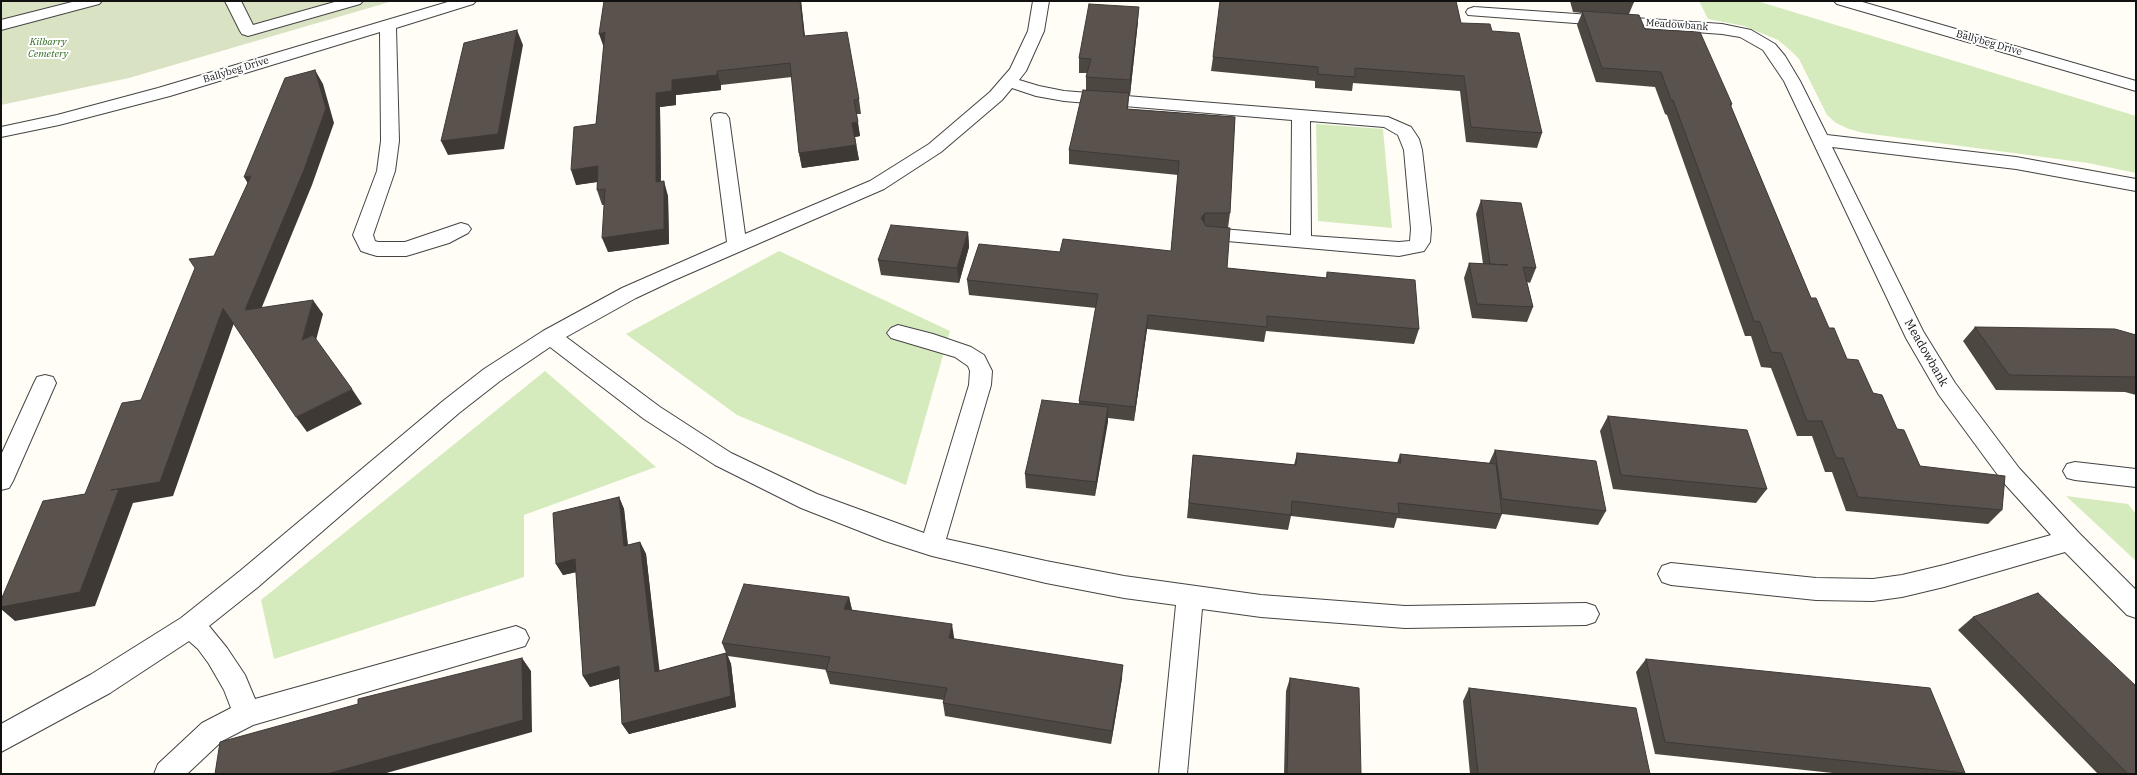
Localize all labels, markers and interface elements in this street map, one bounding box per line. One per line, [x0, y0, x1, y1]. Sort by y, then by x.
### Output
street label: Meadowbank [1645, 17, 1709, 33]
street label: Ballybeg Drive [1955, 28, 2023, 58]
park label: Kilbarry Cemetery [28, 36, 68, 60]
street label: Ballybeg Drive [202, 54, 270, 86]
street label: Meadowbank [1901, 317, 1951, 389]

